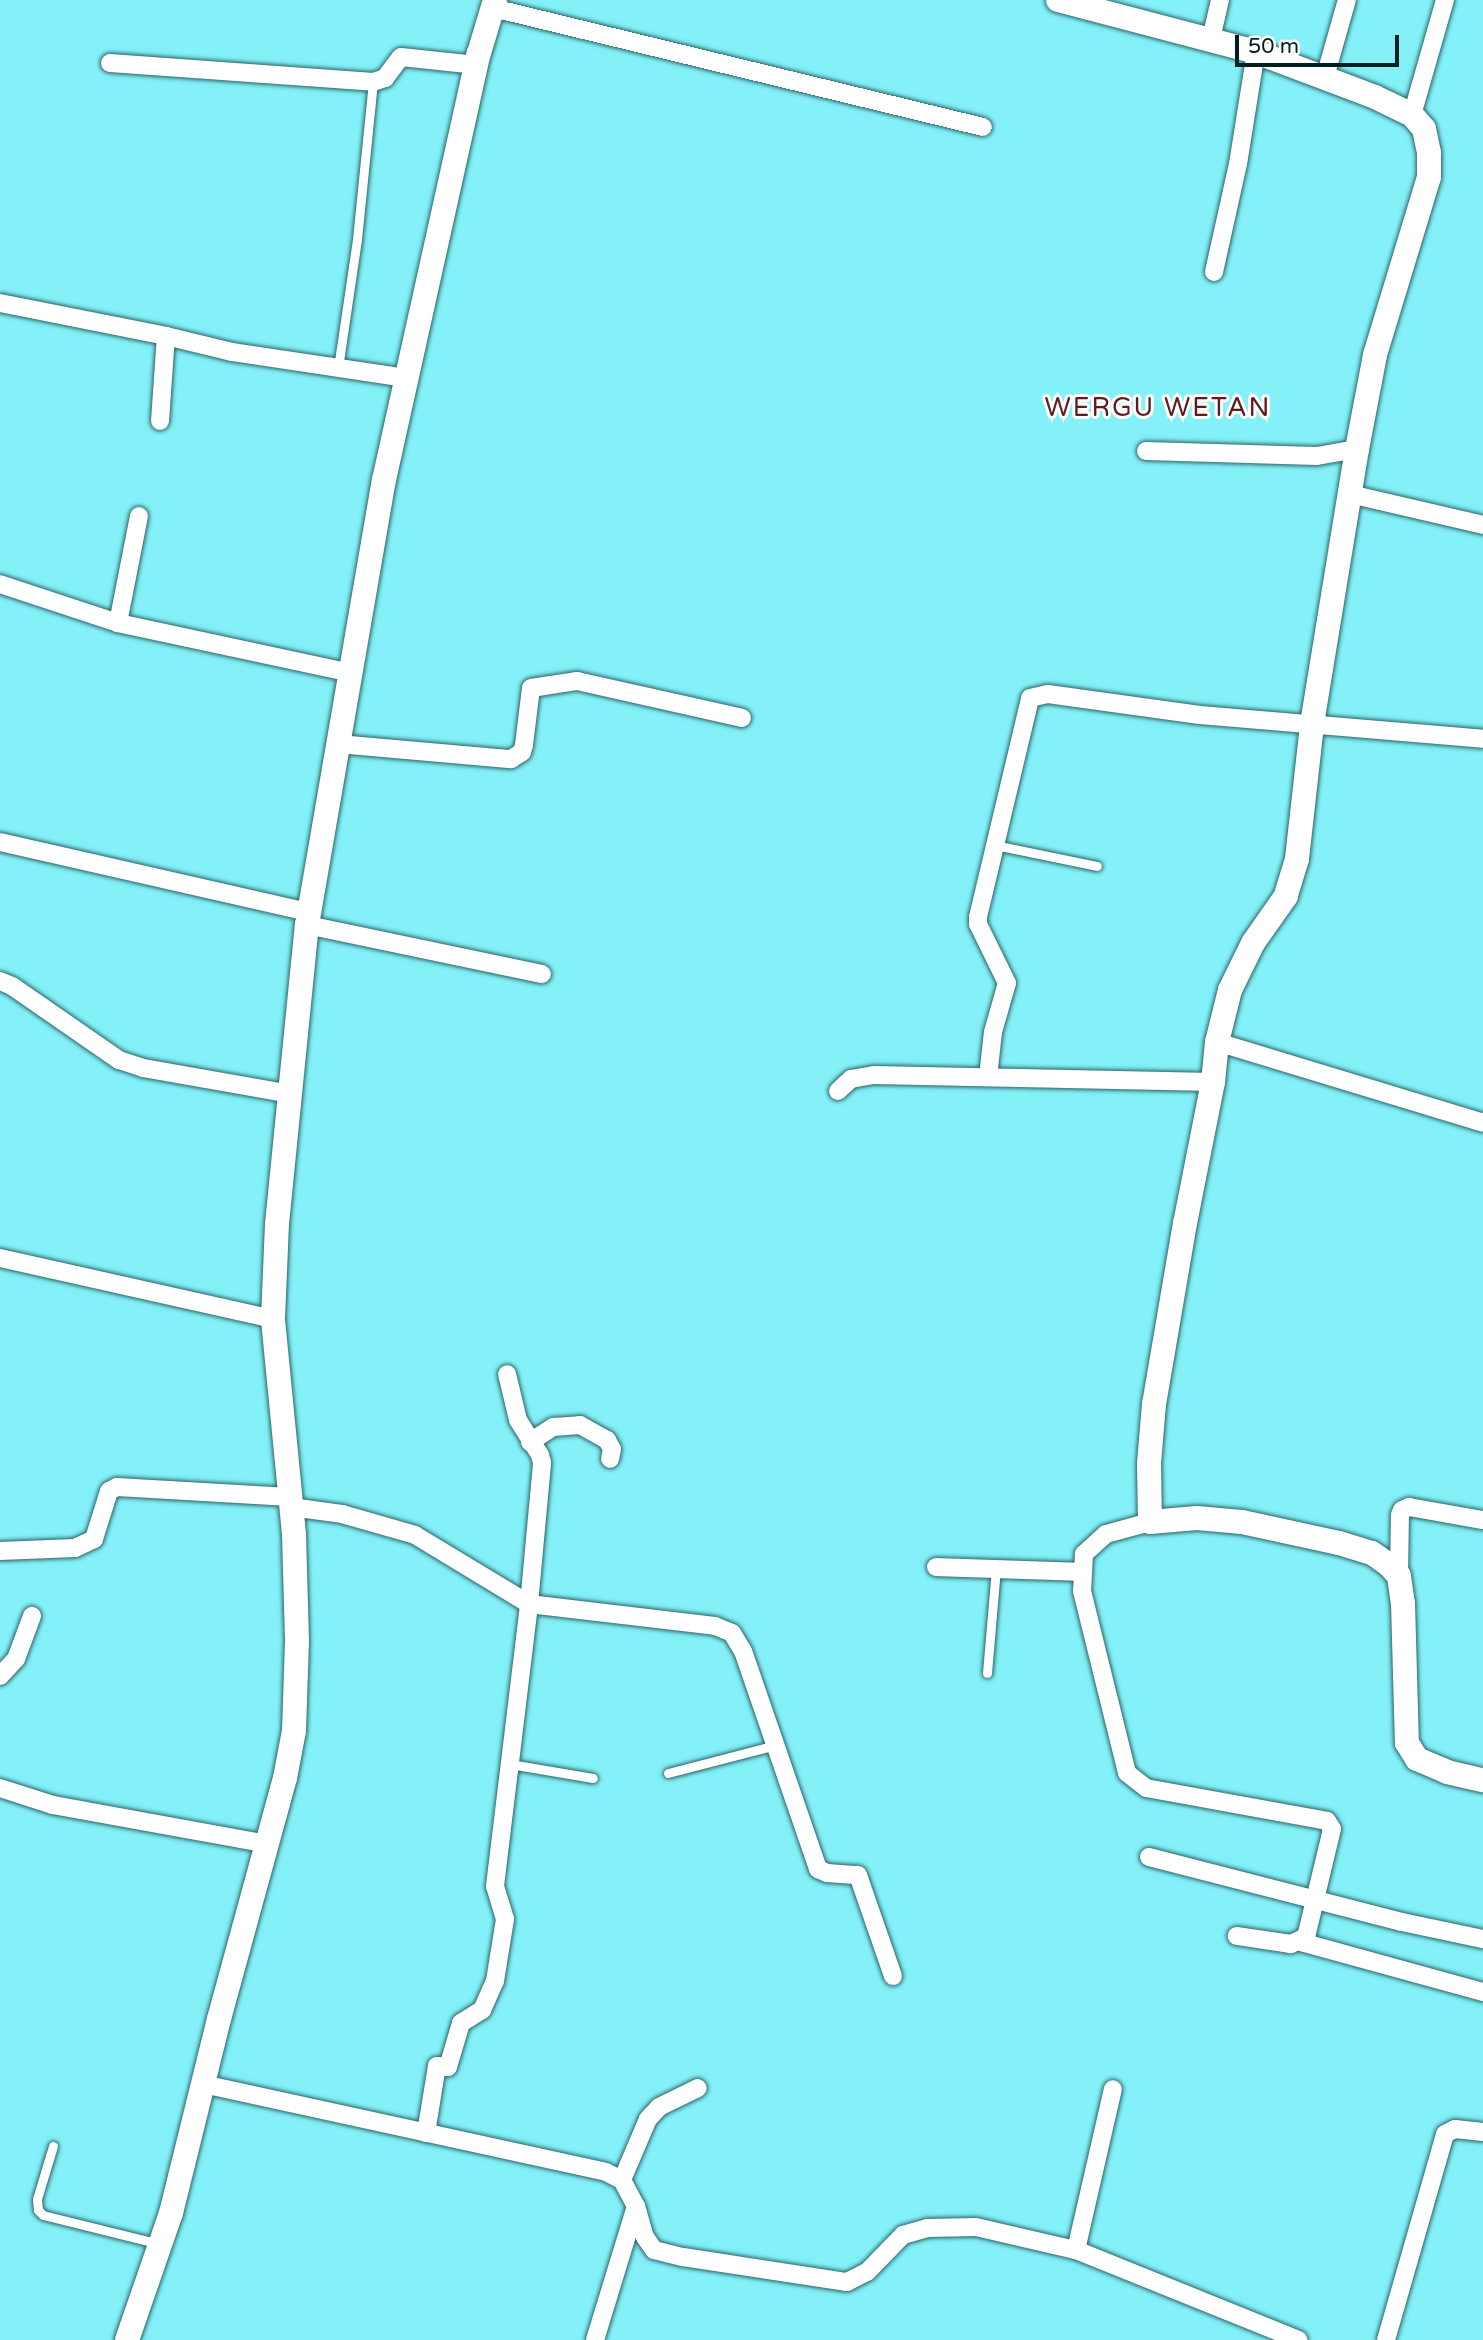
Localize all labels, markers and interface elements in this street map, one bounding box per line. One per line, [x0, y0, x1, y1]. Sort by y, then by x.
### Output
scale bar [1238, 21, 1402, 65]
text: 50 m [1248, 34, 1299, 59]
district label: WERGU WETAN [1046, 392, 1270, 424]

